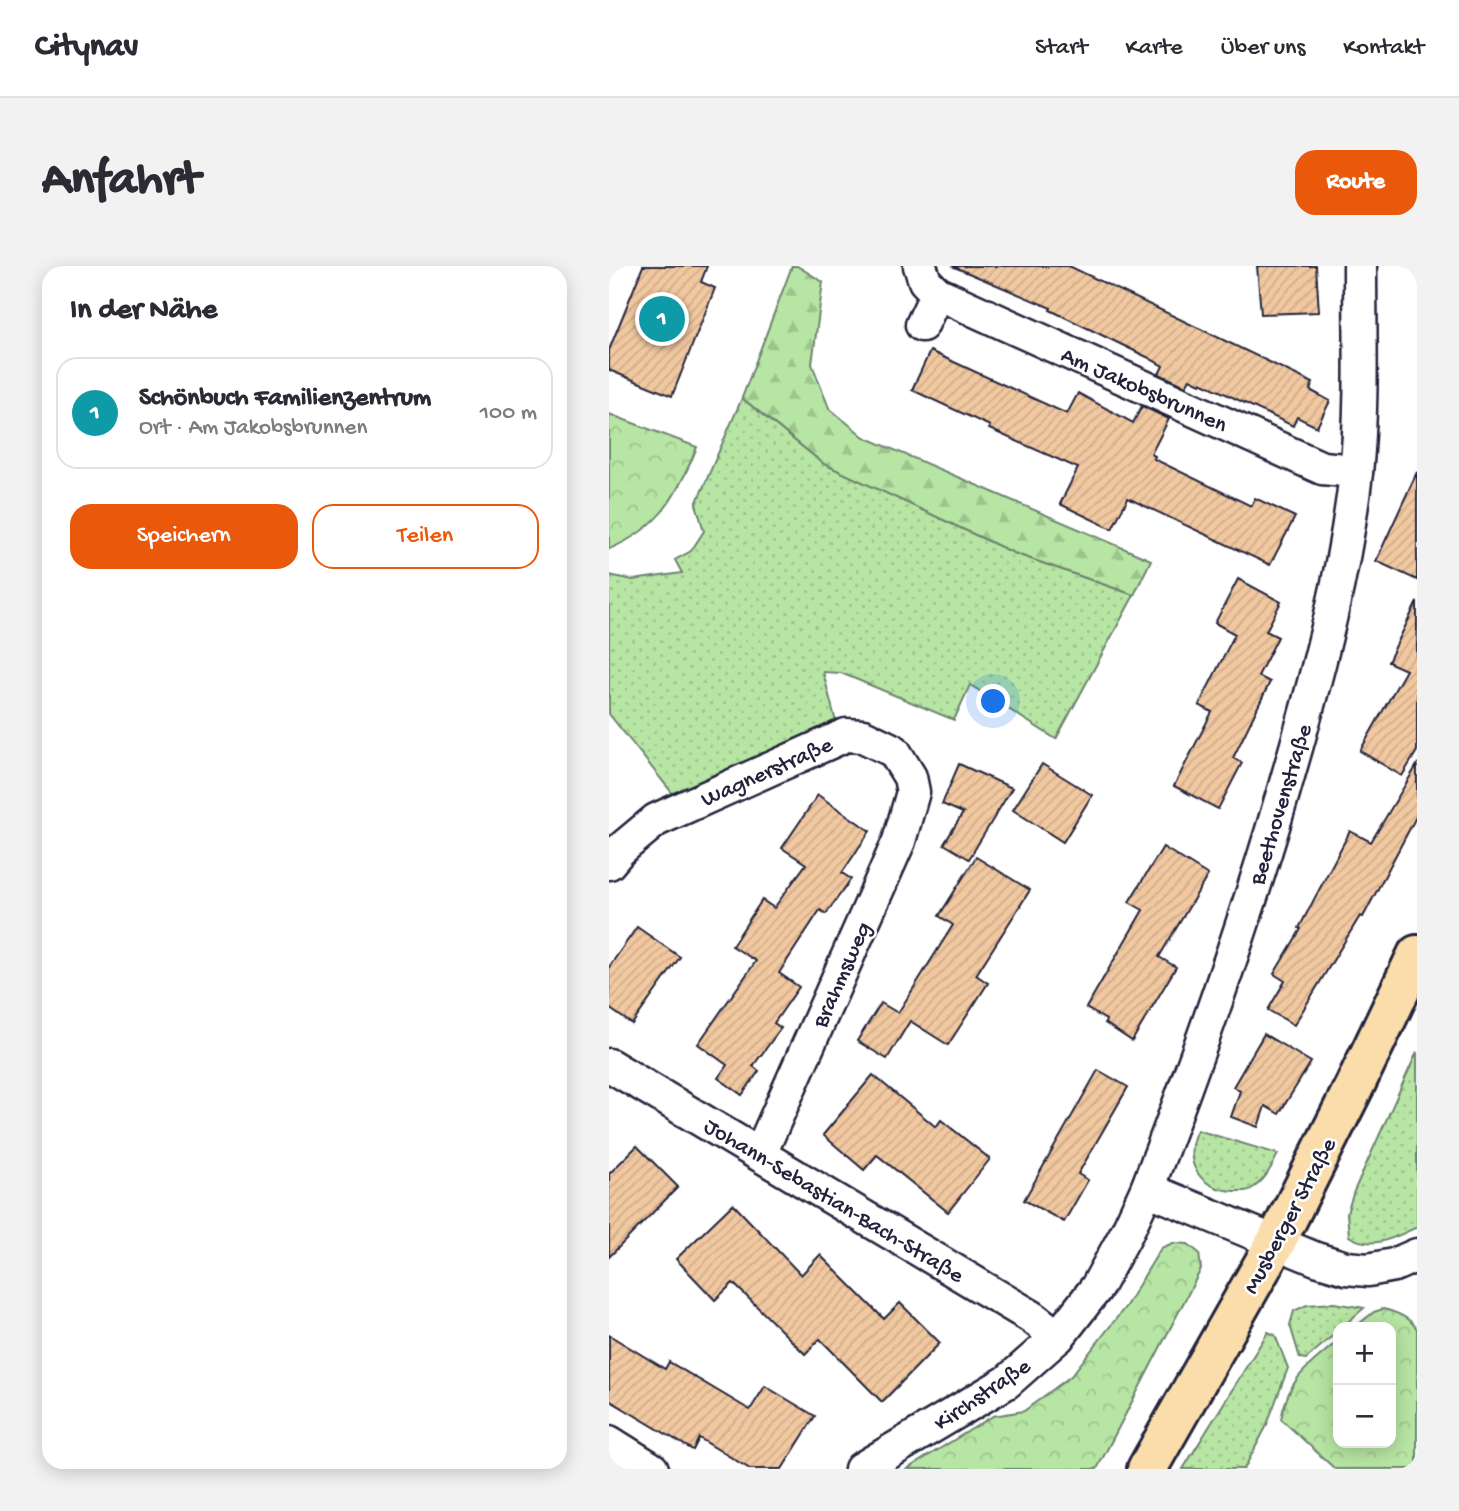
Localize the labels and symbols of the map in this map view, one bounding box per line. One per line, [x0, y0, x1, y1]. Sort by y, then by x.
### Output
pin: 1 [639, 293, 685, 345]
street label: Am Jakobsbrunnen [1056, 342, 1231, 440]
your location [976, 684, 1010, 718]
street label: Beethovenstraße [1245, 720, 1320, 890]
street label: Wagnerstraße [698, 732, 838, 814]
street label: Brahmsweg [808, 918, 878, 1033]
street label: Johann-Sebastian-Bach-Straße [698, 1114, 969, 1291]
street label: Musberger Straße [1239, 1133, 1344, 1299]
street label: Kirchstraße [930, 1353, 1037, 1438]

